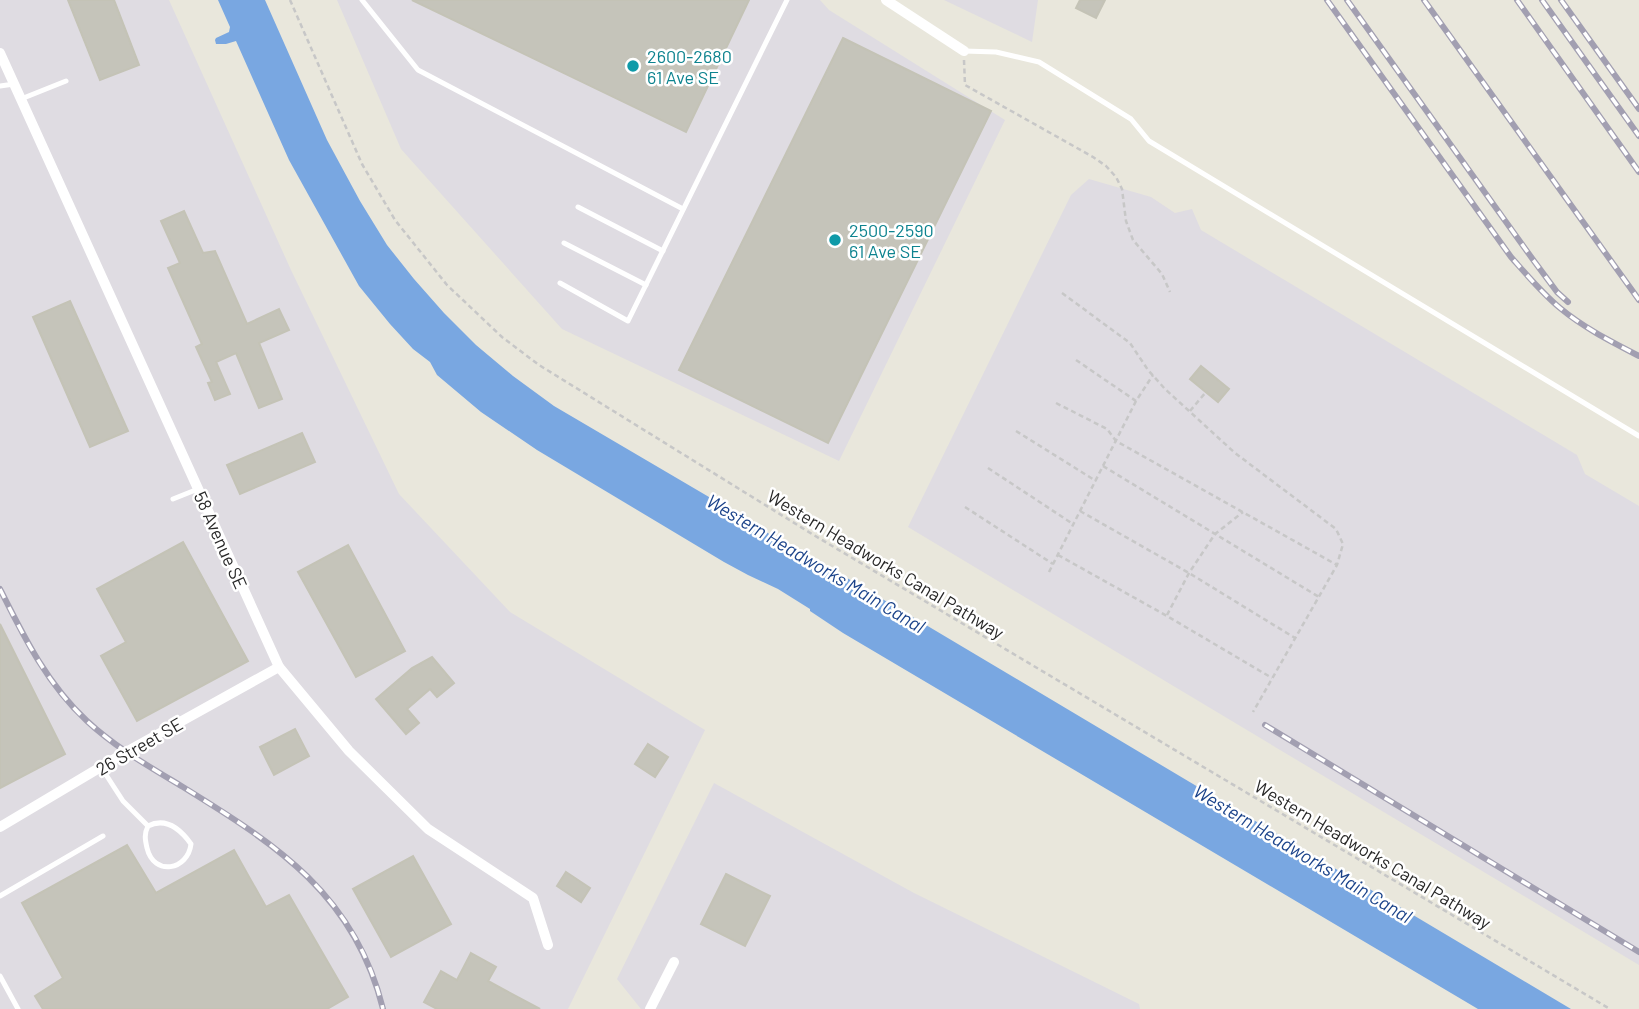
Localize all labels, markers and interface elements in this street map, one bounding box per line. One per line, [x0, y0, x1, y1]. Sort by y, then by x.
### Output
place label: 2600-2680 61 Ave SE [647, 45, 732, 88]
marker: 2600-2680 61 Ave SE [625, 58, 641, 74]
place label: 2500-2590 61 Ave SE [849, 219, 934, 262]
marker: 2500-2590 61 Ave SE [827, 232, 843, 248]
street label: Western Headworks Canal Pathway [764, 485, 1008, 643]
street label: 58 Avenue SE [190, 488, 252, 592]
water label: Western Headworks Main Canal [703, 489, 930, 638]
street label: 26 Street SE [92, 712, 186, 780]
street label: Western Headworks Canal Pathway [1251, 775, 1495, 933]
water label: Western Headworks Main Canal [1190, 779, 1417, 928]

